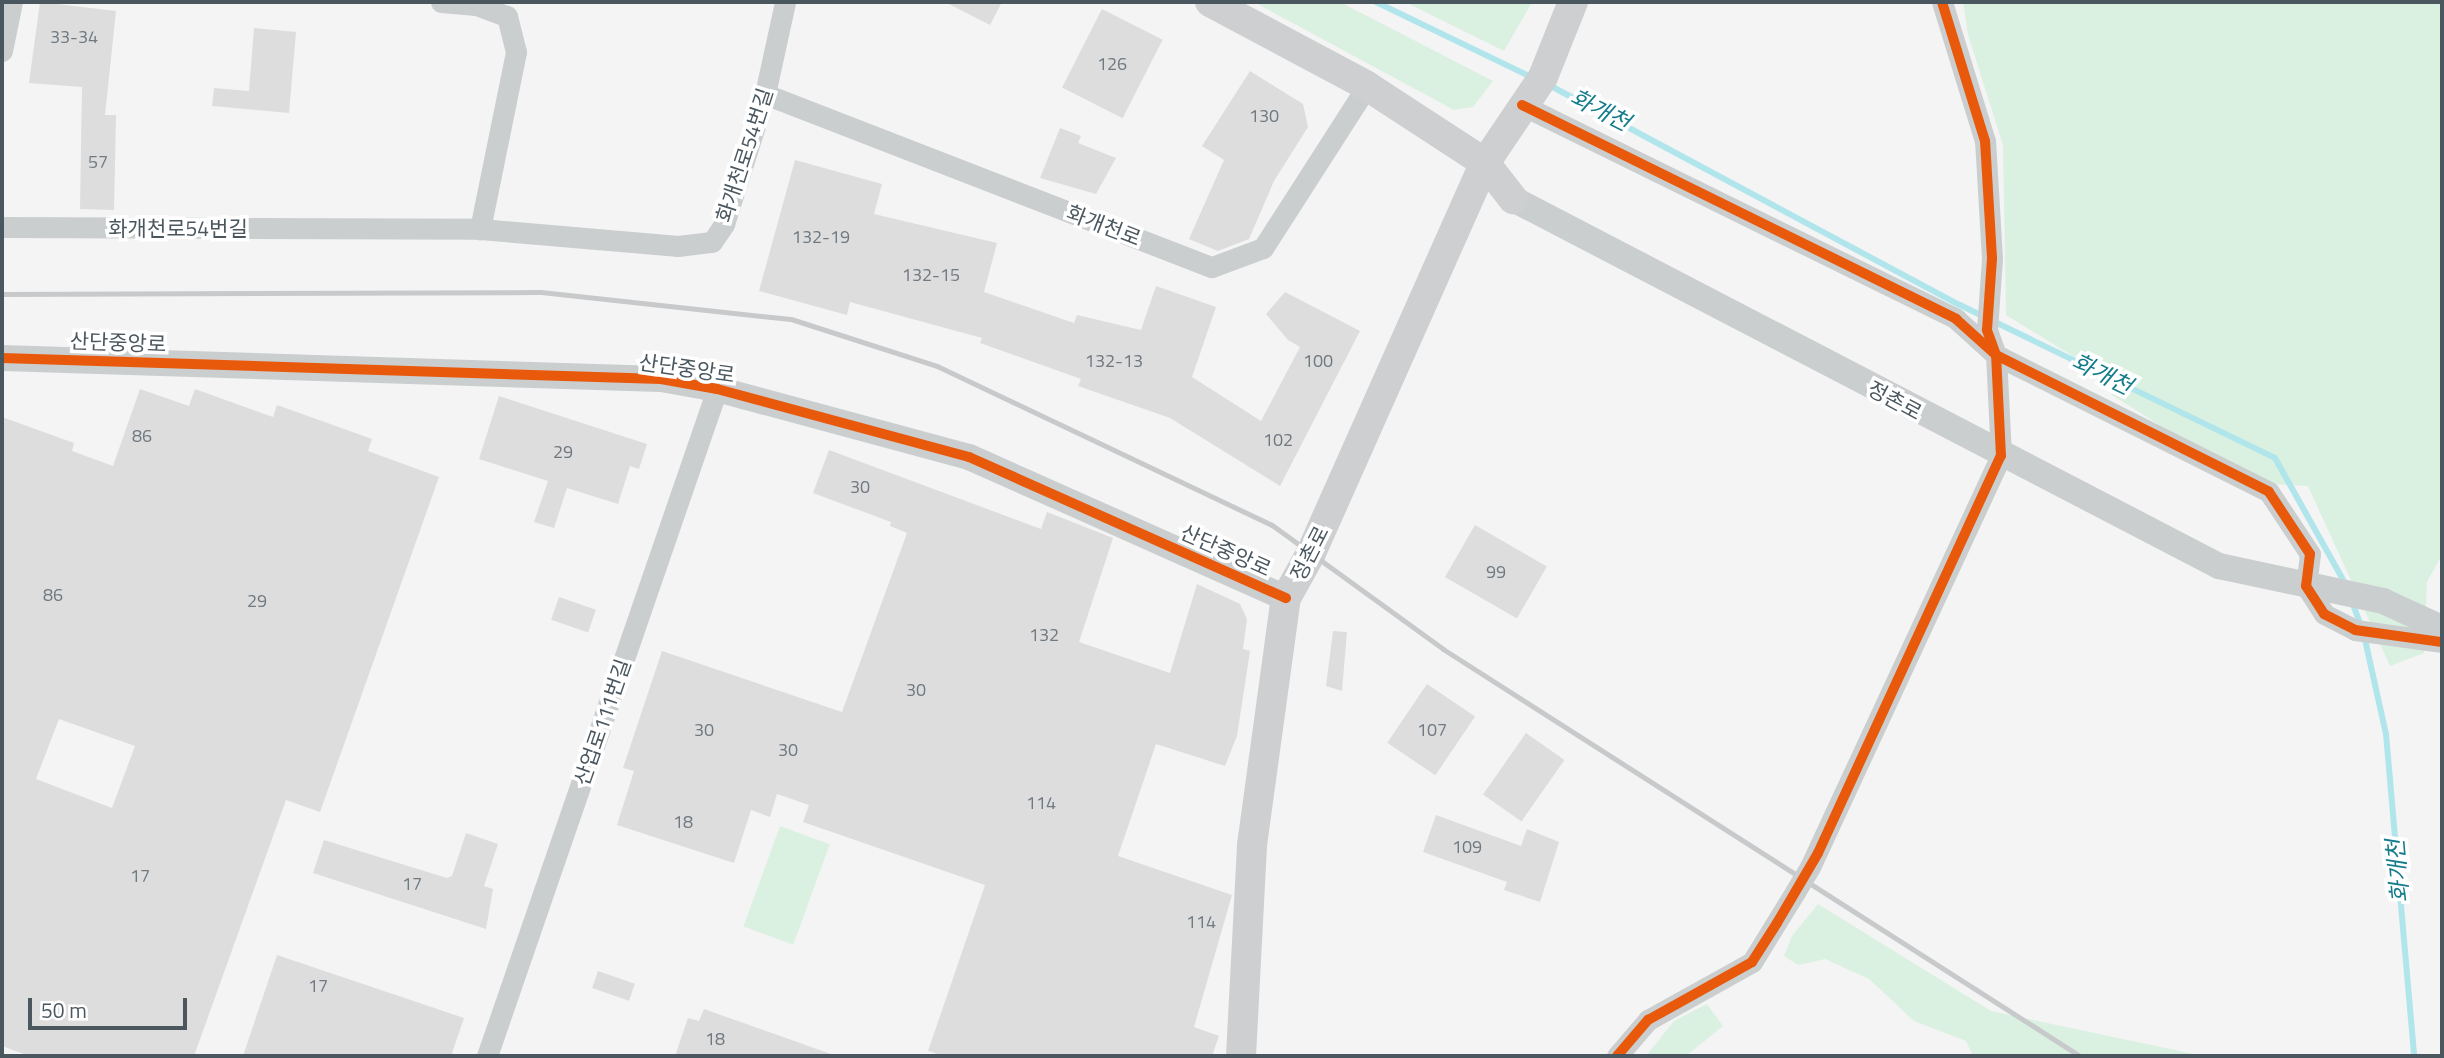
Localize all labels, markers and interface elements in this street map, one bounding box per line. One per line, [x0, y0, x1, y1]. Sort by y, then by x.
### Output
house number: 33-34 [50, 26, 98, 48]
house number: 126 [1097, 53, 1127, 75]
water label: 화개천 [1565, 83, 1635, 137]
street label: 화개천로54번길 [710, 85, 778, 225]
house number: 130 [1249, 105, 1279, 127]
house number: 57 [88, 151, 108, 173]
street label: 화개천로 [1063, 199, 1145, 251]
street label: 화개천로54번길 [108, 215, 248, 241]
house number: 132-19 [792, 226, 850, 248]
house number: 132-15 [902, 264, 960, 286]
street label: 산단중앙로 [69, 328, 167, 356]
water label: 화개천 [2067, 348, 2137, 400]
street label: 산단중앙로 [637, 349, 737, 387]
house number: 132-13 [1085, 350, 1143, 372]
house number: 100 [1303, 350, 1333, 372]
street label: 정촌로 [1863, 375, 1927, 425]
house number: 86 [132, 425, 152, 447]
house number: 102 [1263, 429, 1293, 451]
house number: 29 [553, 441, 573, 463]
house number: 30 [850, 476, 870, 498]
street label: 산단중앙로 [1177, 519, 1275, 581]
street label: 정촌로 [1285, 521, 1333, 585]
house number: 99 [1486, 561, 1506, 583]
house number: 86 [43, 584, 63, 606]
house number: 29 [247, 590, 267, 612]
house number: 132 [1029, 624, 1059, 646]
street label: 산업로111번길 [569, 656, 635, 788]
house number: 30 [906, 679, 926, 701]
house number: 30 [694, 719, 714, 741]
house number: 107 [1417, 719, 1447, 741]
house number: 30 [778, 739, 798, 761]
house number: 114 [1026, 792, 1056, 814]
house number: 18 [673, 811, 693, 833]
house number: 109 [1452, 836, 1482, 858]
water label: 화개천 [2381, 838, 2415, 904]
house number: 17 [130, 865, 150, 887]
house number: 17 [402, 873, 422, 895]
house number: 114 [1186, 911, 1216, 933]
house number: 17 [308, 975, 328, 997]
scale bar [32, 984, 191, 1028]
text: 50 m [41, 994, 87, 1026]
house number: 18 [705, 1028, 725, 1050]

